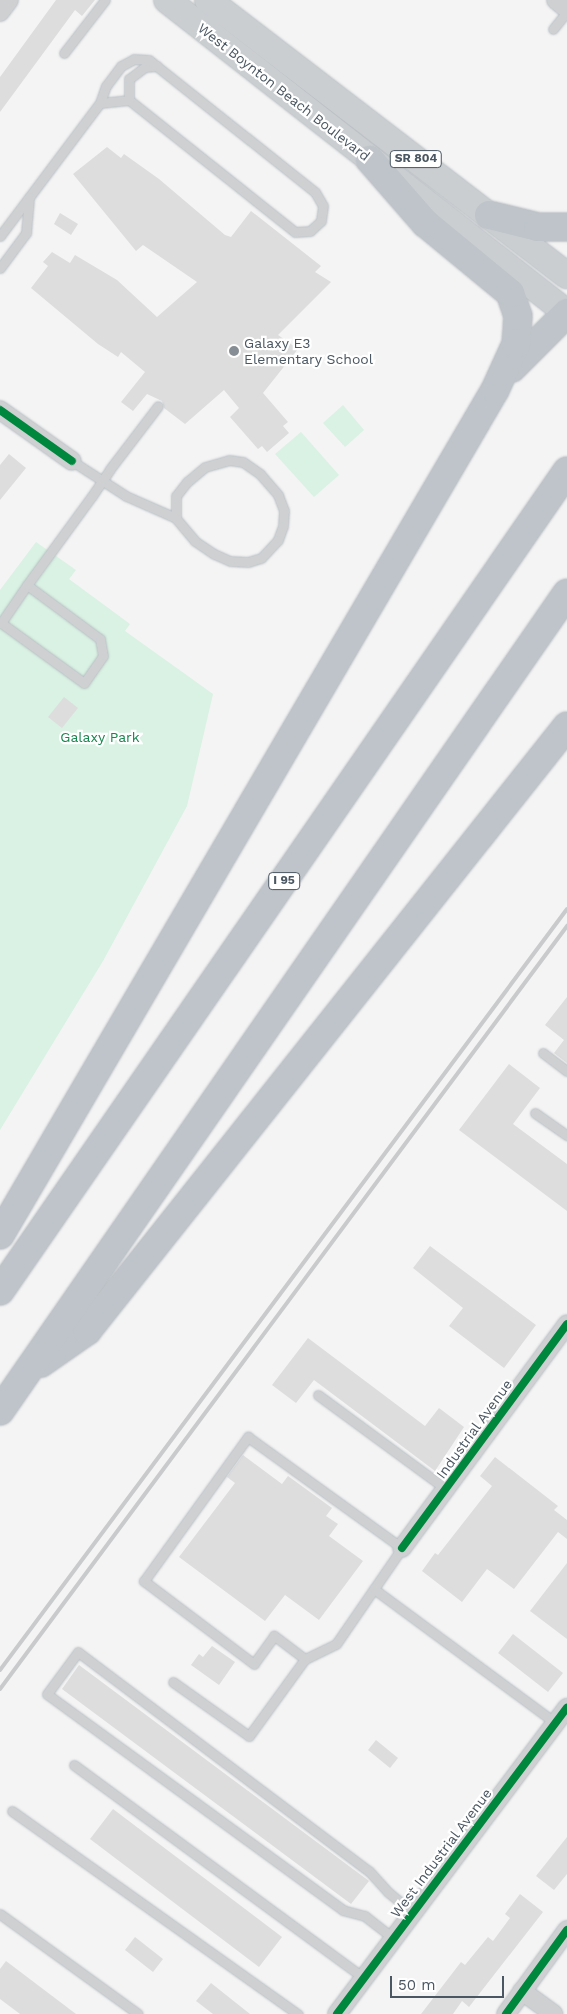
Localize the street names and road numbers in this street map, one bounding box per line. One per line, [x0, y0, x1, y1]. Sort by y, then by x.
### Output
street label: West Boynton Beach Boulevard [195, 20, 373, 164]
road number: SR 804 [390, 150, 442, 168]
road number: I 95 [268, 871, 300, 890]
street label: Industrial Avenue [432, 1376, 516, 1482]
street label: West Industrial Avenue [387, 1785, 495, 1921]

